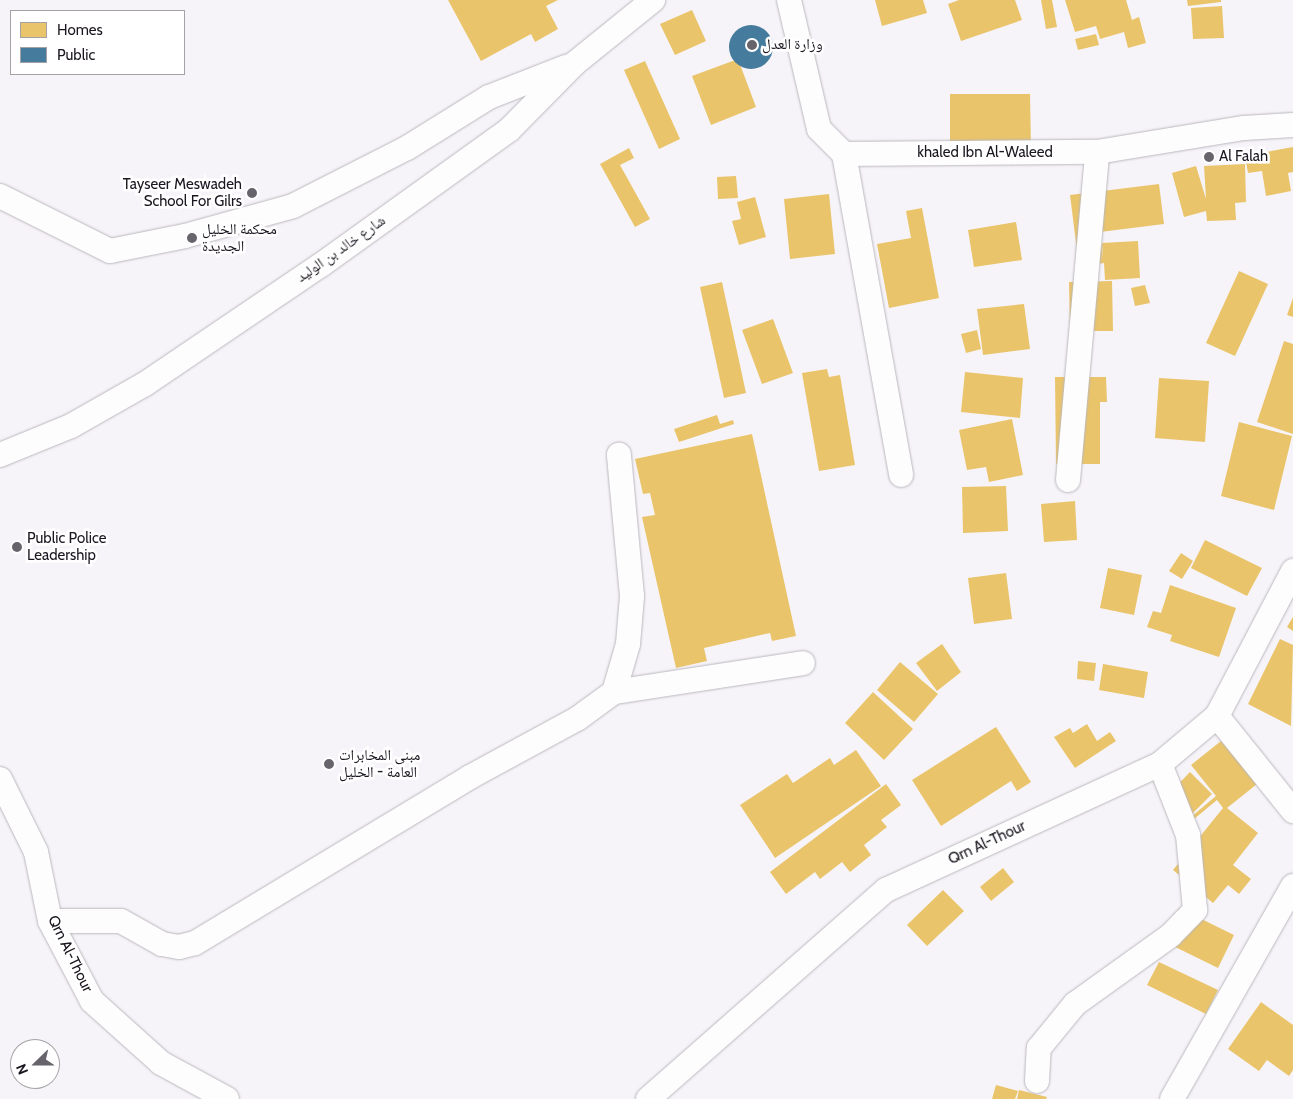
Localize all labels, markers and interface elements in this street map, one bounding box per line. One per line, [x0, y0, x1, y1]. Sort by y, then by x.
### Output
legend [10, 10, 185, 75]
text: Homes [57, 21, 103, 39]
place label: وزارة العدل [762, 36, 823, 54]
marker: وزارة العدل [746, 39, 758, 51]
text: Public [57, 46, 95, 64]
street label: khaled Ibn Al-Waleed [917, 144, 1053, 162]
place label: Al Falah [1219, 148, 1268, 166]
marker: Al Falah [1203, 151, 1215, 163]
place label: Tayseer Meswadeh School For Gilrs [123, 175, 242, 210]
marker: Tayseer Meswadeh School For Gilrs [246, 187, 258, 199]
street label: شارع خالد بن الوليد [293, 212, 389, 286]
place label: محكمة الخليل الجديدة [202, 220, 277, 255]
marker: محكمة الخليل الجديدة [186, 232, 198, 244]
place label: Public Police Leadership [27, 529, 106, 564]
marker: Public Police Leadership [11, 541, 23, 553]
place label: مبنى المخابرات العامة - الخليل [339, 746, 420, 781]
marker: مبنى المخابرات العامة - الخليل [323, 758, 335, 770]
street label: Qrn Al-Thour [945, 817, 1029, 869]
street label: Qrn Al-Thour [44, 913, 96, 995]
north arrow [10, 1039, 60, 1089]
text: N [12, 1061, 32, 1077]

